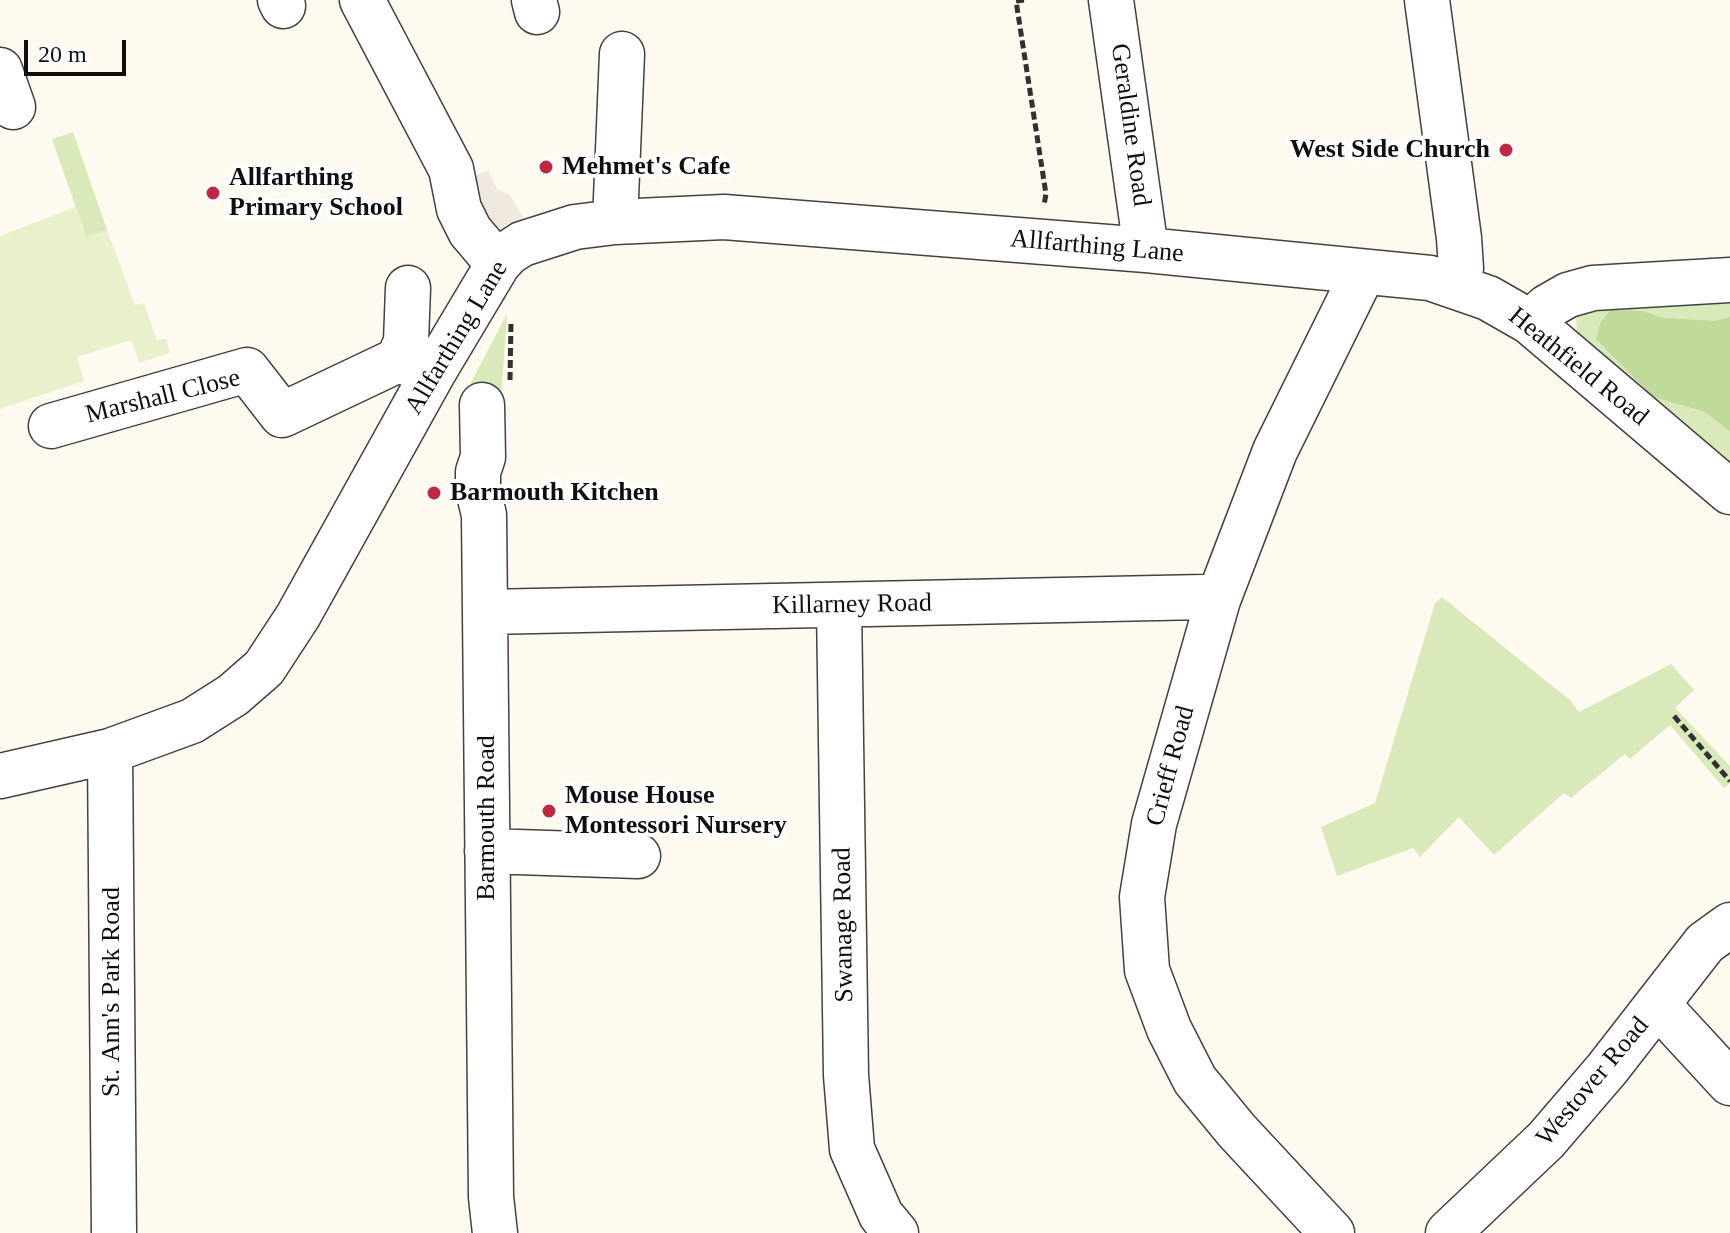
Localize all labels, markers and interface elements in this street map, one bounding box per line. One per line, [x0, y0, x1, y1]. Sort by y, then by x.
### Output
scale bar [28, 24, 130, 74]
text: 20 m [38, 41, 87, 67]
street label: Geraldine Road [1103, 42, 1157, 208]
place label: West Side Church [1290, 134, 1490, 166]
marker: West Side Church [1497, 141, 1515, 159]
place label: Mehmet's Cafe [562, 151, 730, 183]
marker: Mehmet's Cafe [537, 158, 555, 176]
place label: Allfarthing Primary School [229, 162, 403, 224]
marker: Allfarthing Primary School [204, 184, 222, 202]
street label: Allfarthing Lane [1009, 224, 1185, 270]
street label: Allfarthing Lane [399, 255, 515, 421]
street label: Heathfield Road [1502, 301, 1654, 433]
street label: Marshall Close [83, 363, 243, 431]
place label: Barmouth Kitchen [450, 477, 659, 509]
marker: Barmouth Kitchen [425, 484, 443, 502]
street label: Killarney Road [772, 588, 932, 622]
street label: Crieff Road [1140, 703, 1202, 829]
street label: Barmouth Road [471, 735, 503, 901]
place label: Mouse House Montessori Nursery [565, 780, 787, 842]
marker: Mouse House Montessori Nursery [540, 802, 558, 820]
street label: Swanage Road [827, 847, 861, 1003]
street label: St. Ann's Park Road [96, 887, 128, 1097]
street label: Westover Road [1530, 1011, 1656, 1153]

